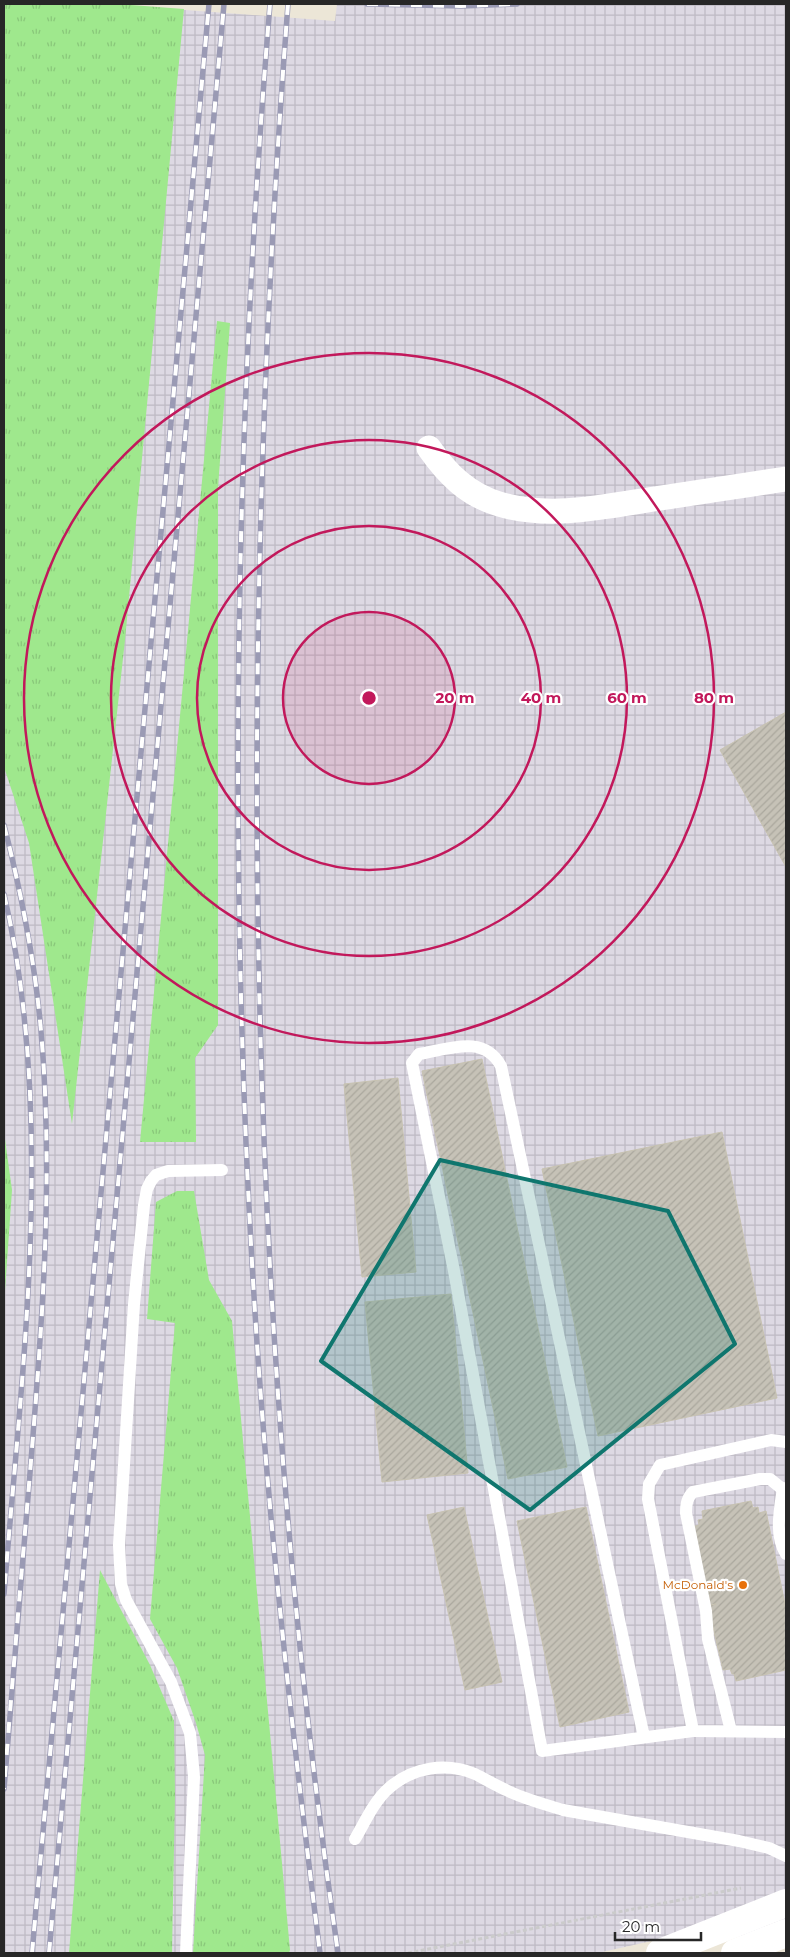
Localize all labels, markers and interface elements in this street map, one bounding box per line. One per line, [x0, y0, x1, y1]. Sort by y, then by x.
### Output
text: 20 m [435, 688, 475, 707]
text: 40 m [521, 688, 561, 707]
text: 60 m [607, 688, 647, 707]
text: 80 m [694, 688, 734, 707]
centre of rings [360, 689, 378, 707]
place label: McDonald's [663, 1577, 733, 1592]
marker: McDonald's [737, 1579, 749, 1591]
scale bar [615, 1910, 701, 1942]
text: 20 m [622, 1917, 660, 1936]

